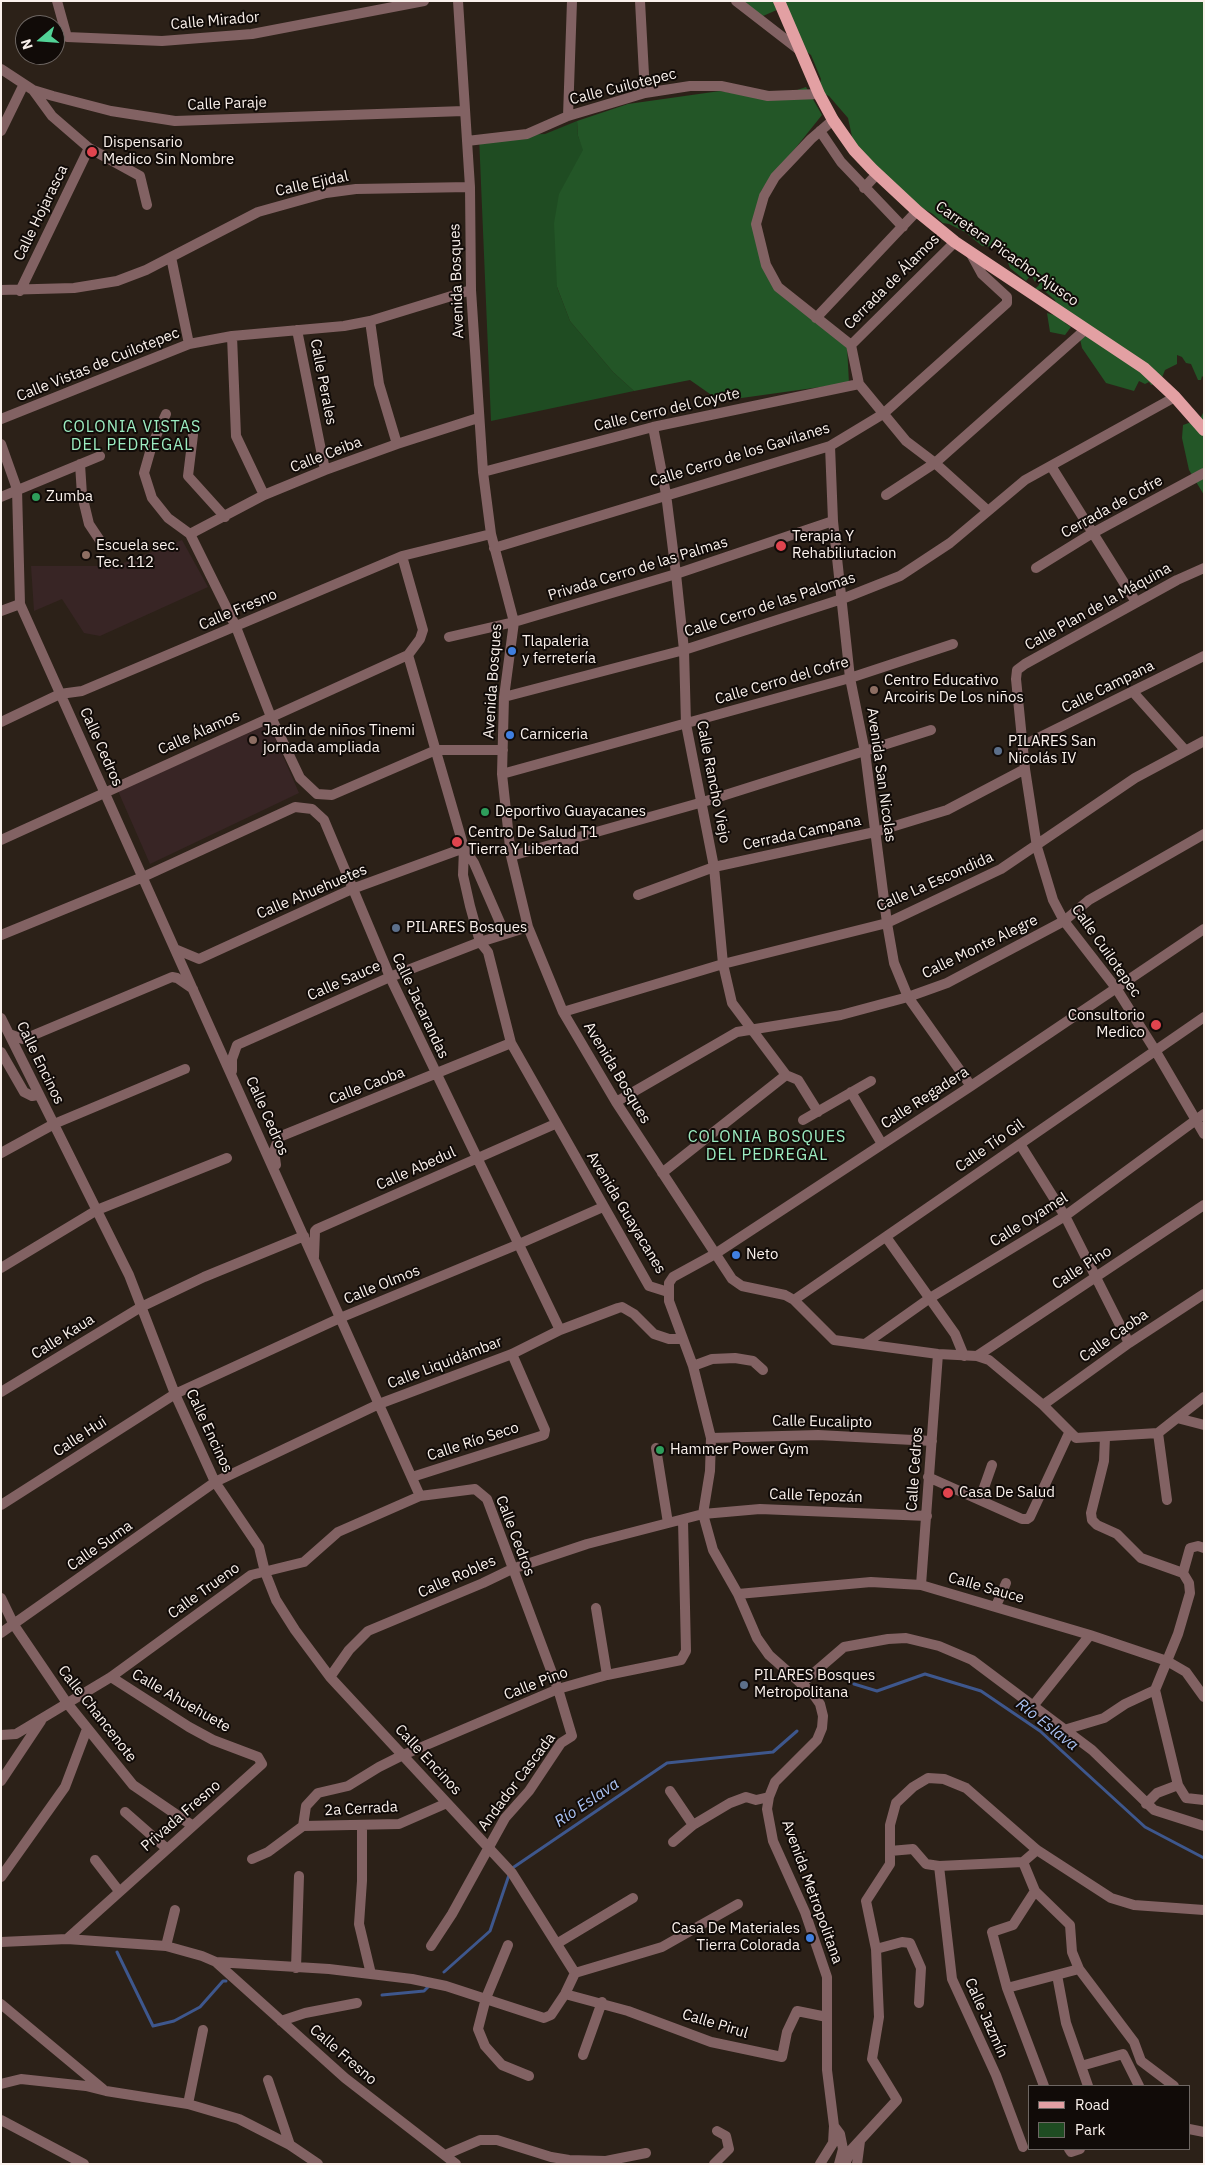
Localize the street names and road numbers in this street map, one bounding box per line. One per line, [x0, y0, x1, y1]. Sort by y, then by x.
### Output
street label: Calle Mirador [170, 8, 260, 34]
street label: Calle Cuilotepec [568, 65, 678, 109]
street label: Calle Paraje [187, 94, 267, 114]
street label: Calle Hojarasca [10, 162, 72, 264]
street label: Calle Ejidal [274, 167, 350, 201]
street label: Carretera Picacho-Ajusco [932, 198, 1082, 310]
street label: Avenida Bosques [446, 223, 468, 339]
street label: Cerrada de Álamos [840, 230, 944, 334]
street label: Calle Vistas de Cuilotepec [14, 324, 182, 406]
street label: Calle Perales [306, 337, 340, 427]
street label: Calle Cerro del Coyote [592, 384, 742, 436]
street label: Calle Cerro de los Gavilanes [648, 419, 832, 491]
street label: Calle Ceiba [288, 433, 364, 477]
street label: Cerrada de Cofre [1058, 472, 1166, 542]
street label: Privada Cerro de las Palmas [546, 533, 730, 605]
street label: Calle Plan de la Máquina [1022, 559, 1174, 655]
street label: Calle Cerro de las Palomas [682, 569, 858, 641]
street label: Calle Fresno [196, 585, 280, 635]
street label: Avenida Bosques [480, 623, 506, 739]
street label: Calle Cerro del Cofre [713, 653, 851, 709]
street label: Calle Campana [1059, 657, 1157, 717]
street label: Calle Cedros [76, 705, 126, 789]
street label: Calle Álamos [155, 707, 243, 759]
street label: Avenida San Nicolas [863, 707, 899, 843]
street label: Calle Rancho Viejo [692, 719, 734, 845]
street label: Cerrada Campana [741, 812, 863, 854]
street label: Calle La Escondida [874, 848, 996, 916]
street label: Calle Ahuehuetes [254, 861, 370, 923]
street label: Calle Cuilotepec [1067, 901, 1145, 1001]
street label: Calle Monte Alegre [919, 911, 1041, 983]
street label: Calle Jacarandas [388, 950, 452, 1062]
street label: Calle Sauce [305, 957, 383, 1005]
street label: Calle Encinos [12, 1019, 68, 1107]
street label: Avenida Bosques [580, 1019, 654, 1127]
street label: Calle Caoba [327, 1063, 407, 1109]
street label: Calle Regadera [878, 1063, 972, 1133]
street label: Calle Cedros [242, 1074, 292, 1158]
street label: Calle Tío Gil [952, 1116, 1028, 1176]
street label: Calle Abedul [373, 1143, 459, 1195]
street label: Avenida Guayacanes [582, 1149, 670, 1277]
street label: Calle Oyamel [987, 1189, 1071, 1251]
street label: Calle Pino [1049, 1242, 1115, 1294]
street label: Calle Olmos [341, 1262, 423, 1308]
street label: Calle Caoba [1076, 1306, 1152, 1366]
street label: Calle Kaua [28, 1311, 98, 1363]
street label: Calle Liquidámbar [385, 1333, 505, 1393]
street label: Calle Encinos [182, 1386, 236, 1476]
street label: Calle Eucalipto [772, 1412, 872, 1432]
street label: Calle Hui [50, 1413, 110, 1461]
street label: Calle Río Seco [425, 1419, 521, 1465]
street label: Calle Cedros [903, 1426, 927, 1512]
street label: Calle Tepozán [769, 1485, 863, 1507]
street label: Calle Cedros [491, 1493, 539, 1579]
street label: Calle Suma [64, 1517, 136, 1575]
street label: Calle Robles [415, 1552, 499, 1602]
street label: Calle Trueno [165, 1559, 243, 1623]
street label: Calle Sauce [946, 1569, 1026, 1607]
street label: Calle Chancenote [54, 1662, 140, 1766]
street label: Calle Pino [502, 1664, 570, 1704]
street label: Calle Ahuehuete [129, 1666, 233, 1736]
street label: Calle Encinos [391, 1721, 465, 1799]
street label: Andador Cascada [474, 1730, 560, 1834]
street label: Privada Fresno [137, 1777, 225, 1855]
street label: 2a Cerrada [324, 1798, 398, 1820]
street label: Avenida Metropolitana [778, 1818, 846, 1966]
street label: Calle Jazmín [960, 1975, 1012, 2061]
street label: Calle Pirul [680, 2005, 750, 2043]
street label: Calle Fresno [306, 2021, 380, 2089]

